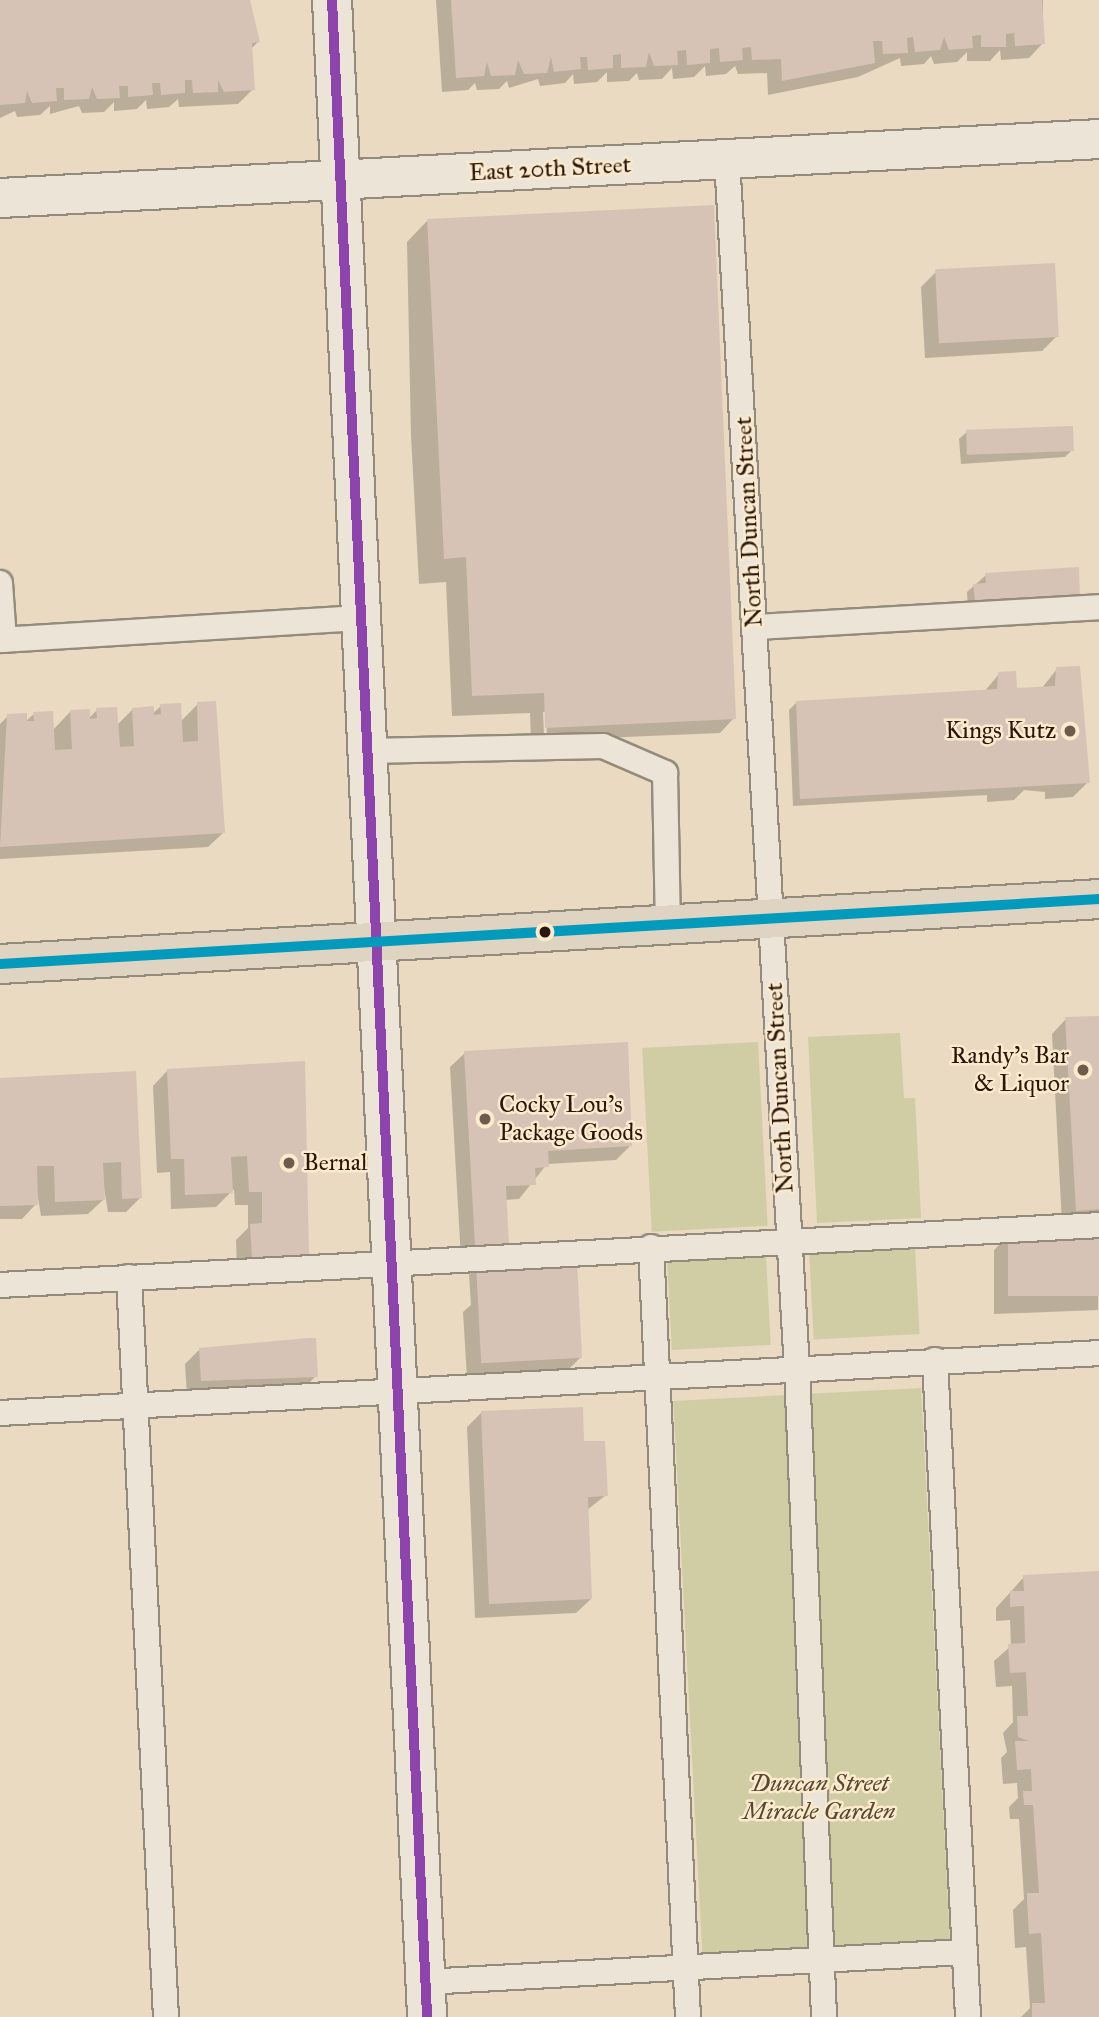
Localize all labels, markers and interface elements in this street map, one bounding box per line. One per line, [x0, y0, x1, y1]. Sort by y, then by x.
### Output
street label: East 20th Street [468, 150, 632, 188]
street label: North Duncan Street [729, 416, 769, 628]
place label: Kings Kutz [945, 717, 1056, 745]
marker: Kings Kutz [1062, 723, 1078, 739]
unlabelled marker [538, 925, 552, 939]
street label: North Duncan Street [760, 982, 800, 1194]
place label: Randy’s Bar & Liquor [951, 1042, 1069, 1098]
marker: Randy’s Bar & Liquor [1075, 1062, 1091, 1078]
place label: Cocky Lou’s Package Goods [499, 1091, 643, 1147]
marker: Cocky Lou’s Package Goods [477, 1111, 493, 1127]
place label: Bernal [303, 1149, 367, 1177]
marker: Bernal [281, 1155, 297, 1171]
park label: Duncan Street Miracle Garden [743, 1770, 895, 1826]

